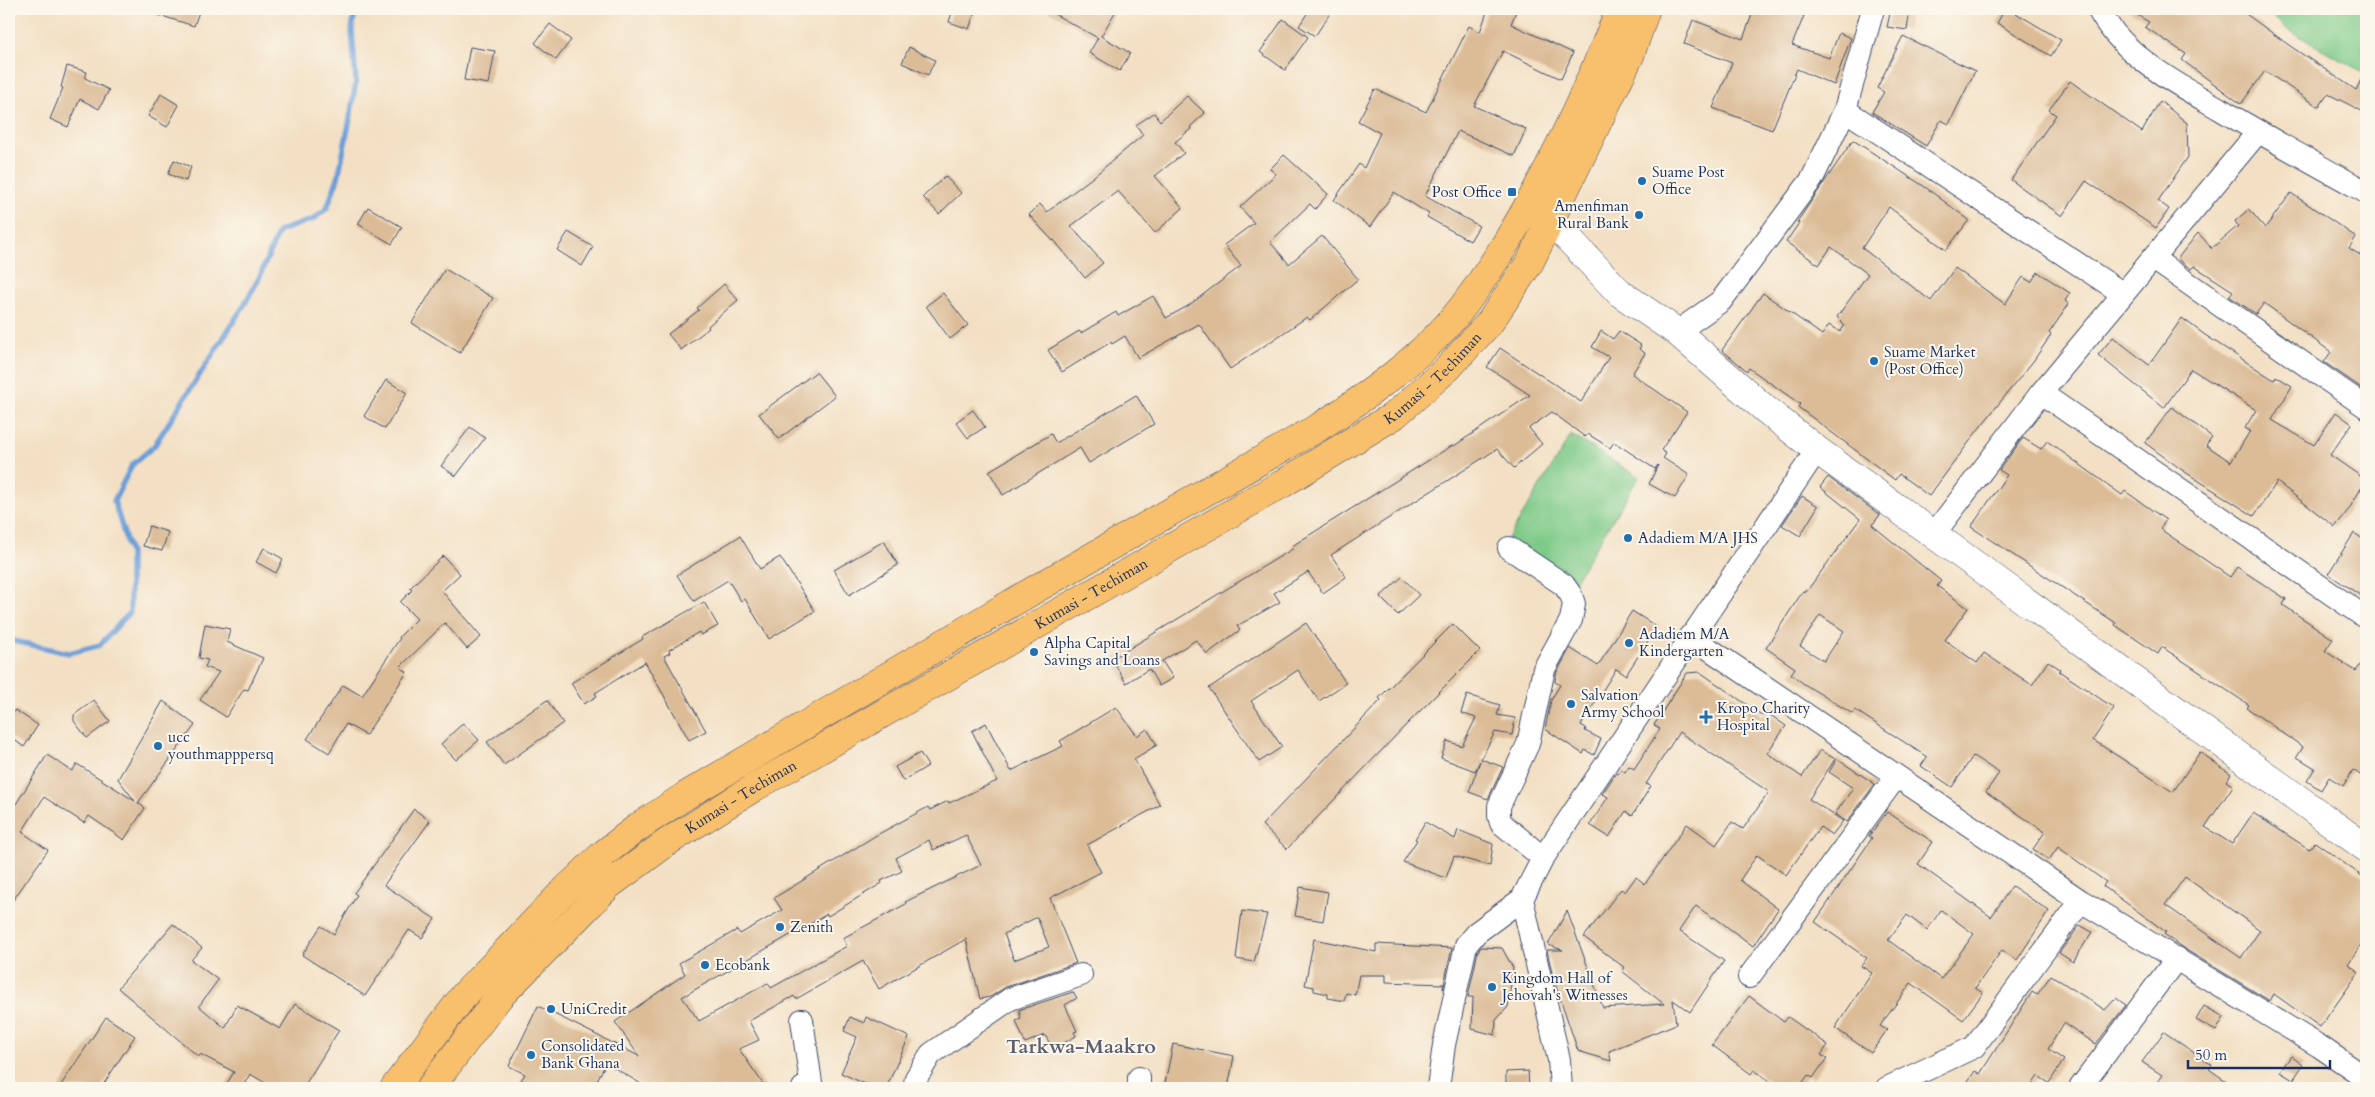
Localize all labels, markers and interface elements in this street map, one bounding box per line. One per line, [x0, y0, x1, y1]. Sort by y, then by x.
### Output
place label: Suame Post Office [1652, 162, 1725, 199]
marker: Suame Post Office [1636, 175, 1648, 187]
place label: Post Office [1432, 182, 1502, 202]
marker: Post Office [1506, 186, 1518, 198]
place label: Amenfiman Rural Bank [1554, 196, 1629, 233]
marker: Amenfiman Rural Bank [1633, 209, 1645, 221]
street label: Kumasi - Techiman [1380, 327, 1486, 429]
place label: Suame Market (Post Office) [1884, 342, 1976, 379]
marker: Suame Market (Post Office) [1868, 355, 1880, 367]
place label: Adadiem M/A JHS [1638, 528, 1758, 548]
marker: Adadiem M/A JHS [1622, 532, 1634, 544]
street label: Kumasi - Techiman [1031, 553, 1152, 634]
place label: Adadiem M/A Kindergarten [1639, 624, 1730, 661]
place label: Alpha Capital Savings and Loans [1044, 633, 1160, 670]
marker: Adadiem M/A Kindergarten [1623, 637, 1635, 649]
marker: Alpha Capital Savings and Loans [1028, 646, 1040, 658]
place label: Salvation Army School [1581, 685, 1665, 722]
marker: Salvation Army School [1565, 698, 1577, 710]
place label: Kropo Charity Hospital [1717, 698, 1810, 735]
marker: Kropo Charity Hospital [1699, 710, 1713, 724]
place label: ucc youthmapppersq [167, 727, 274, 764]
marker: ucc youthmapppersq [152, 740, 164, 752]
street label: Kumasi - Techiman [681, 755, 801, 838]
place label: Zenith [790, 917, 834, 937]
marker: Zenith [774, 921, 786, 933]
place label: Ecobank [715, 955, 770, 975]
marker: Ecobank [699, 959, 711, 971]
place label: Kingdom Hall of Jehovah's Witnesses [1500, 968, 1628, 1005]
marker: Kingdom Hall of Jehovah's Witnesses [1486, 981, 1498, 993]
place label: UniCredit [561, 999, 627, 1019]
marker: UniCredit [545, 1003, 557, 1015]
district label: Tarkwa-Maakro [1006, 1033, 1156, 1060]
place label: Consolidated Bank Ghana [541, 1036, 624, 1073]
scale bar [2188, 1037, 2330, 1069]
text: 50 m [2195, 1045, 2227, 1065]
marker: Consolidated Bank Ghana [525, 1049, 537, 1061]

